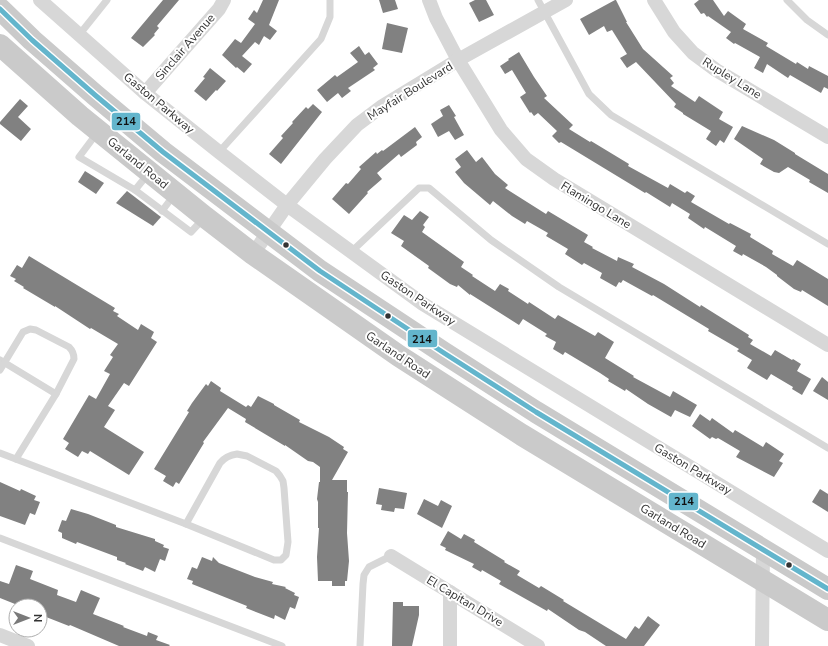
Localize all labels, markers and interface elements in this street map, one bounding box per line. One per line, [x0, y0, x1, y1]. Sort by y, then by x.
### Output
street label: Sinclair Avenue [152, 10, 218, 84]
street label: Rupley Lane [699, 53, 765, 103]
street label: Mayfair Boulevard [364, 58, 456, 124]
street label: Gaston Parkway [120, 69, 198, 138]
line badge: 214 [111, 112, 141, 131]
text: 214 [116, 114, 136, 129]
street label: Garland Road [104, 133, 172, 193]
street label: Flamingo Lane [558, 178, 634, 232]
unlabelled marker [281, 240, 291, 250]
street label: Gaston Parkway [377, 267, 460, 330]
unlabelled marker [383, 311, 393, 321]
street label: Garland Road [363, 328, 433, 382]
line badge: 214 [407, 329, 438, 348]
text: 214 [412, 332, 432, 347]
street label: Gaston Parkway [651, 440, 735, 499]
line badge: 214 [668, 492, 699, 511]
text: 214 [674, 494, 694, 509]
street label: Garland Road [637, 500, 709, 552]
unlabelled marker [784, 560, 794, 570]
street label: El Capitan Drive [424, 572, 506, 630]
north arrow [8, 598, 48, 638]
text: N [30, 614, 45, 622]

